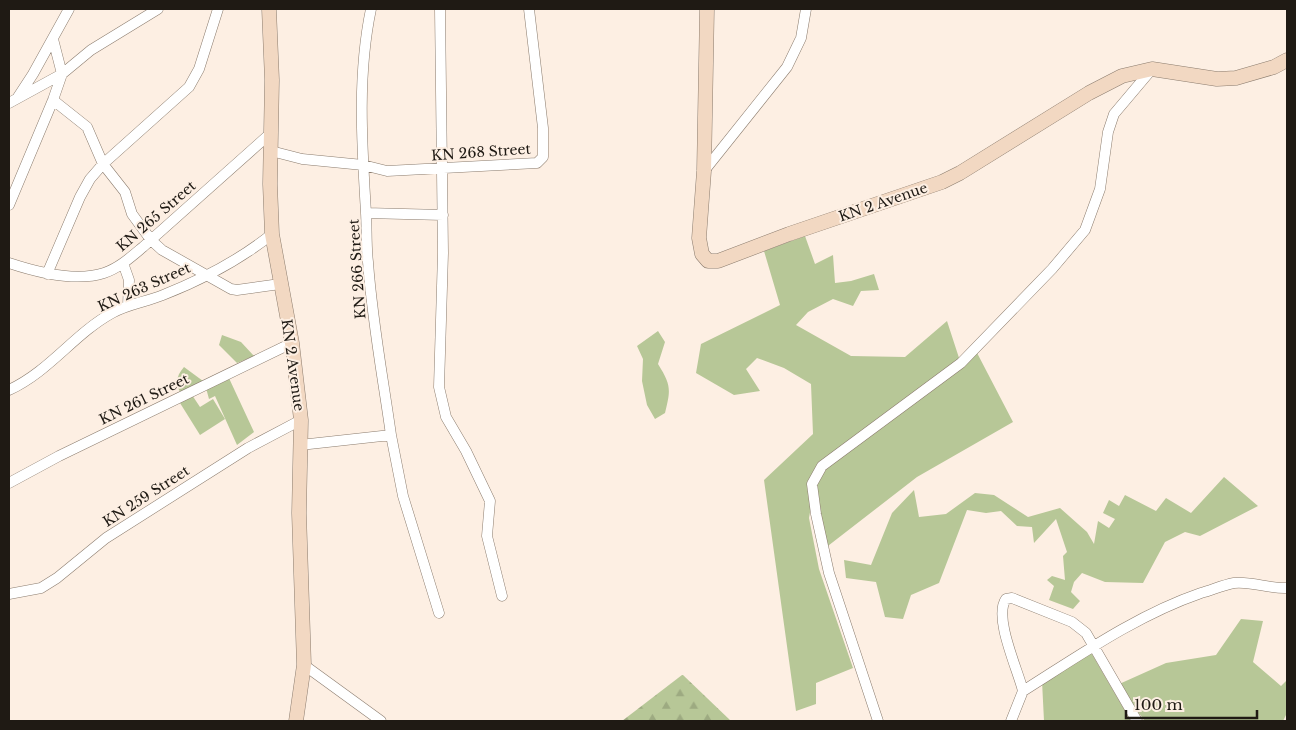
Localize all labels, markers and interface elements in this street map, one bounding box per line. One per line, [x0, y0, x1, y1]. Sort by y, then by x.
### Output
street label: KN 268 Street [431, 139, 532, 164]
street label: KN 265 Street [113, 176, 200, 255]
street label: KN 2 Avenue [836, 178, 930, 226]
street label: KN 266 Street [344, 218, 369, 320]
street label: KN 263 Street [95, 258, 194, 316]
street label: KN 2 Avenue [278, 318, 308, 412]
street label: KN 261 Street [96, 369, 192, 428]
street label: KN 259 Street [99, 461, 193, 531]
scale bar [1126, 688, 1257, 720]
text: 100 m [1134, 695, 1183, 714]

